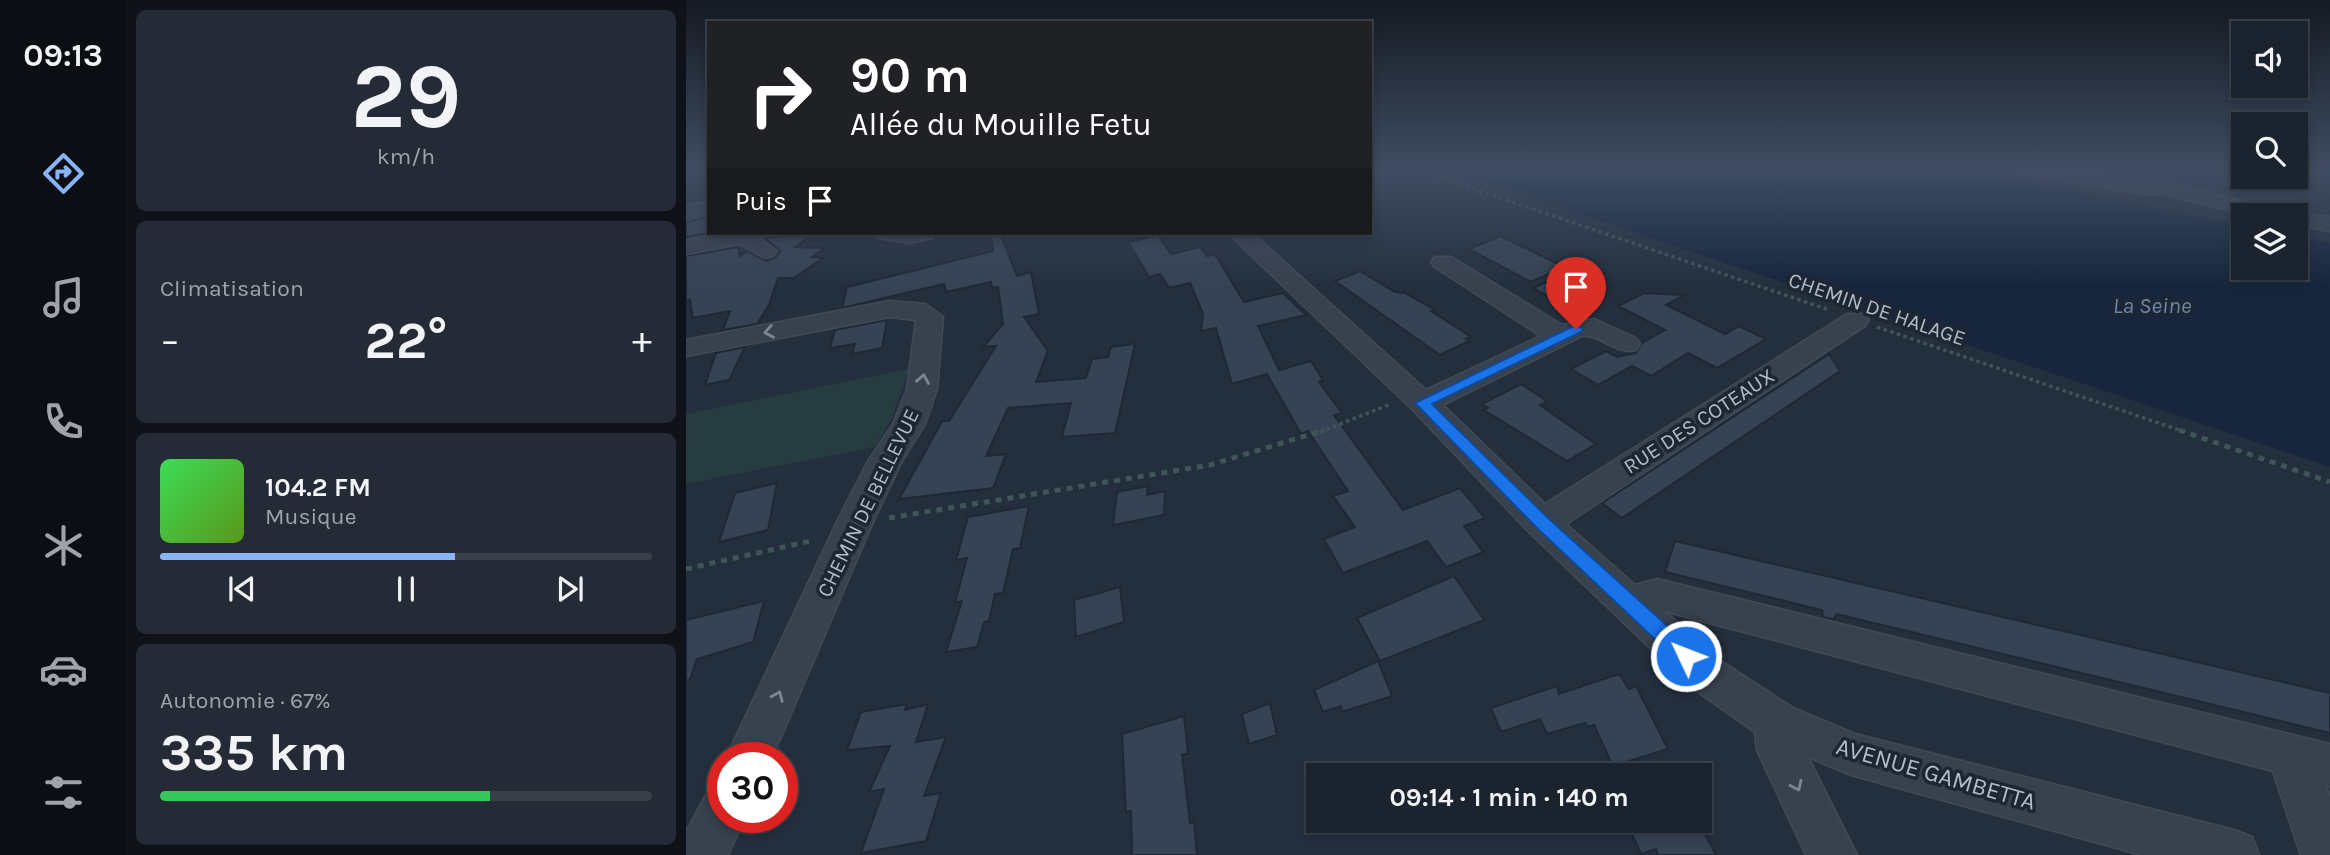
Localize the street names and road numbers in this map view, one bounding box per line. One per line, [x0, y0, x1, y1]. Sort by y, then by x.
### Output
street label: CHEMIN DE HALAGE [1785, 267, 1969, 351]
street label: RUE DES COTEAUX [1619, 363, 1779, 479]
street label: CHEMIN DE BELLEVUE [812, 405, 924, 601]
street label: AVENUE GAMBETTA [1833, 732, 2039, 816]

